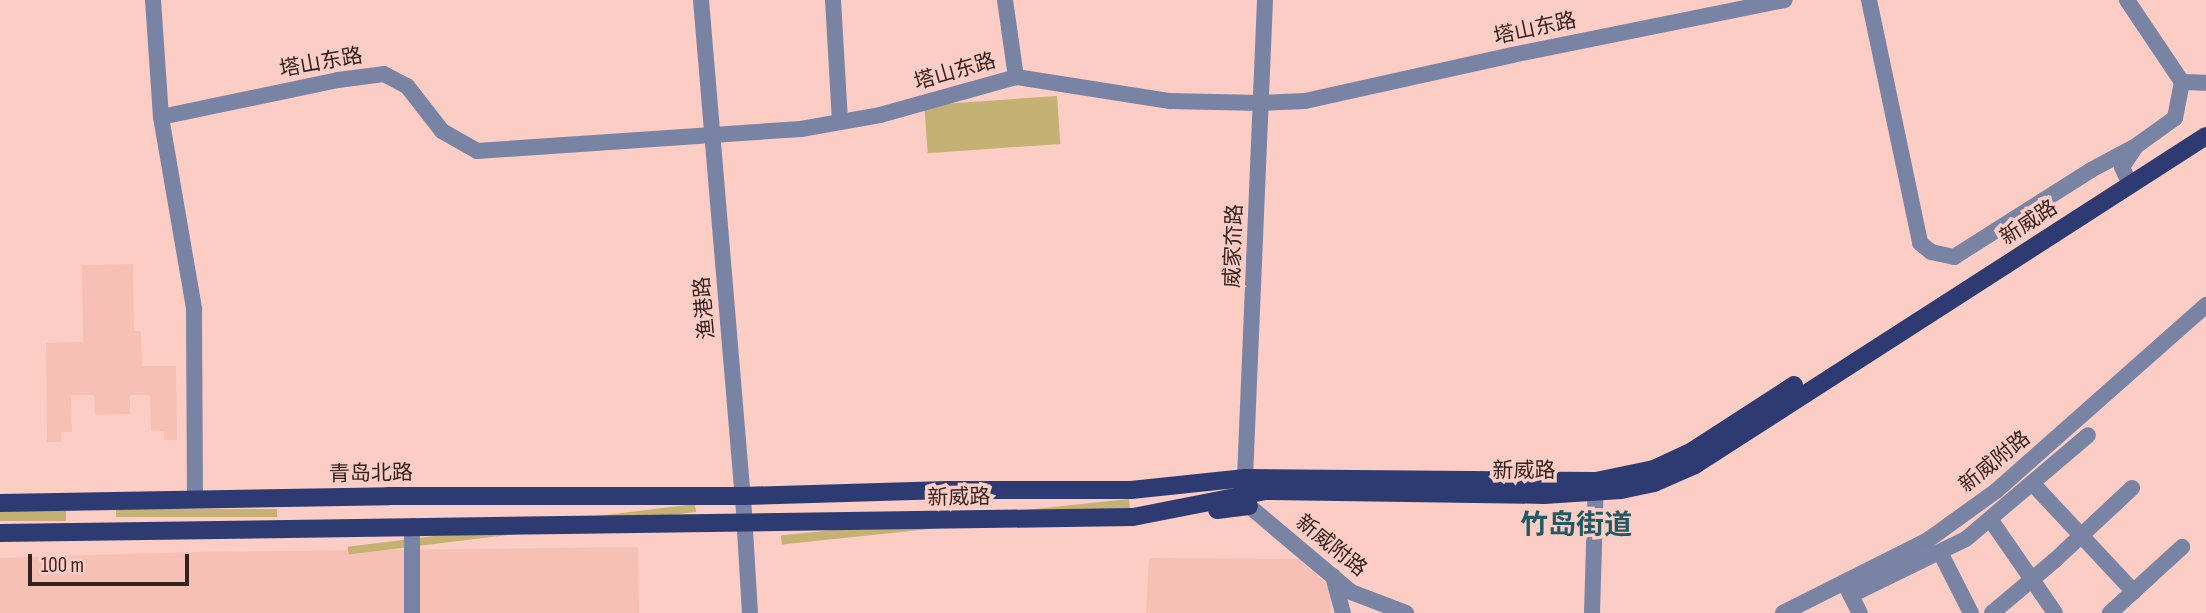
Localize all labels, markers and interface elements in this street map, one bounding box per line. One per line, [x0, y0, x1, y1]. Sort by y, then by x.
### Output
street label: 塔山东路 [1491, 8, 1579, 50]
street label: 塔山东路 [277, 43, 365, 83]
street label: 塔山东路 [911, 48, 999, 96]
street label: 新威路 [1996, 195, 2062, 251]
street label: 威家夼路 [1220, 204, 1248, 288]
street label: 渔港路 [690, 276, 720, 340]
street label: 新威附路 [1954, 426, 2036, 498]
street label: 新威路 [1493, 458, 1555, 484]
street label: 青岛北路 [329, 461, 413, 487]
street label: 新威路 [927, 485, 991, 511]
district label: 竹岛街道 [1520, 509, 1632, 543]
street label: 新威附路 [1290, 510, 1372, 582]
scale bar [32, 540, 192, 584]
text: 100 m [41, 553, 84, 578]

